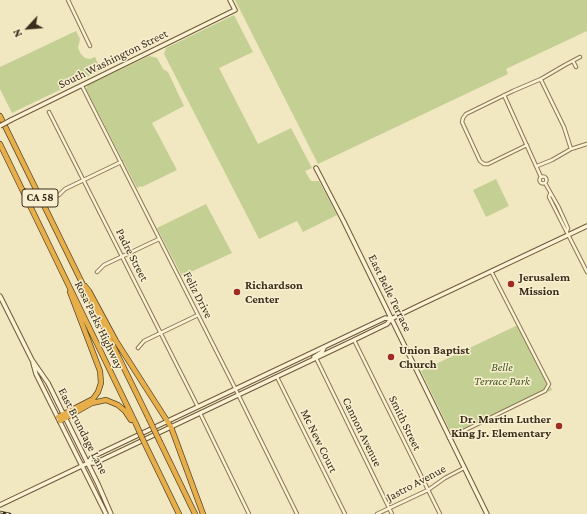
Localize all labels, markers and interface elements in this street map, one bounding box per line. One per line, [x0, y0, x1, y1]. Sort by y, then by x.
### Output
north arrow [8, 8, 48, 48]
street label: South Washington Street [56, 26, 170, 92]
text: N [10, 27, 24, 39]
road number: CA 58 [22, 189, 58, 207]
street label: Padre Street [113, 226, 151, 284]
street label: East Belle Terrace [365, 252, 415, 334]
street label: Feliz Drive [180, 269, 216, 321]
place label: Jerusalem Mission [519, 270, 570, 298]
place label: Richardson Center [245, 278, 303, 306]
street label: Rosa Parks Highway [71, 279, 127, 371]
marker: Jerusalem Mission [506, 279, 516, 289]
marker: Richardson Center [232, 287, 242, 297]
place label: Union Baptist Church [399, 343, 470, 371]
marker: Union Baptist Church [386, 352, 396, 362]
park label: Belle Terrace Park [474, 360, 530, 388]
street label: East Brundage Lane [55, 385, 111, 477]
street label: Smith Street [386, 393, 424, 453]
street label: Cannon Avenue [339, 395, 385, 469]
street label: Mc New Court [297, 407, 341, 475]
place label: Dr. Martin Luther King Jr. Elementary [451, 412, 551, 440]
marker: Dr. Martin Luther King Jr. Elementary [554, 421, 564, 431]
street label: Jastro Avenue [384, 461, 448, 505]

